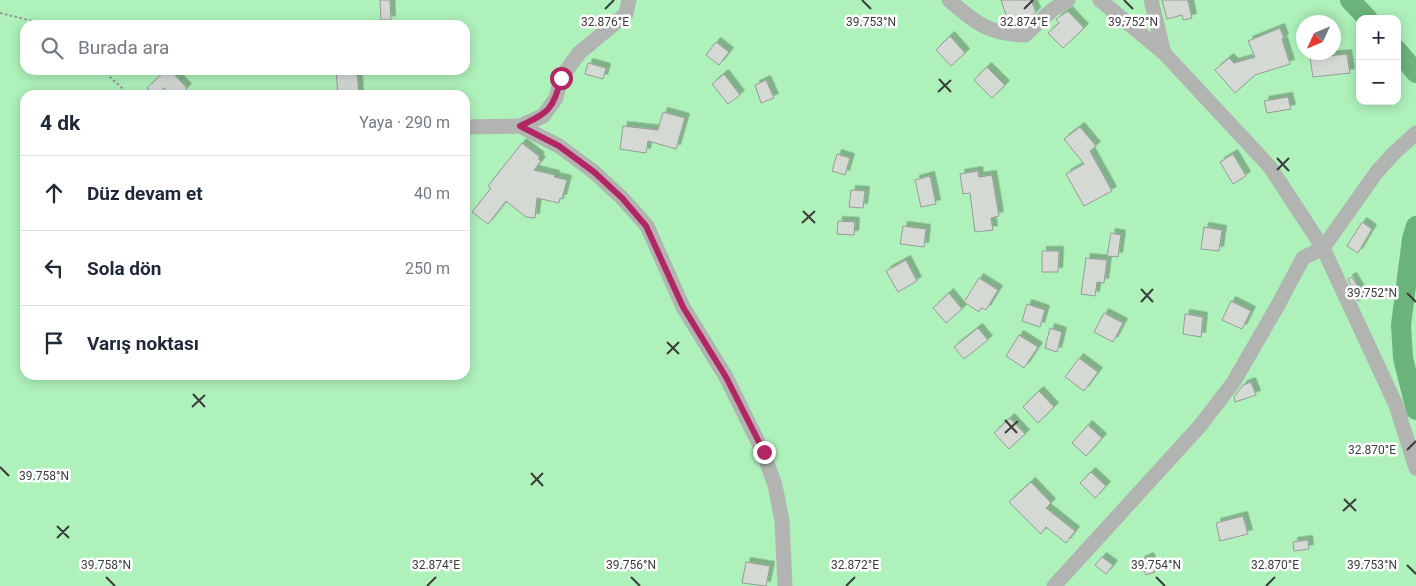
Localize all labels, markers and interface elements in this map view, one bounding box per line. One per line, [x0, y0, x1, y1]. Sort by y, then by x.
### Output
text: 32.876°E [581, 15, 629, 29]
text: 39.753°N [846, 15, 896, 29]
text: 32.874°E [1000, 15, 1048, 29]
text: 39.752°N [1108, 15, 1158, 29]
north arrow [1296, 15, 1341, 60]
map controls [1356, 15, 1401, 105]
button: + [1356, 15, 1401, 60]
search box [20, 20, 470, 75]
icon: search [38, 34, 66, 62]
text: Burada ara [78, 36, 169, 59]
button: − [1356, 60, 1401, 105]
route start [550, 67, 573, 90]
text: 4 dk [40, 111, 80, 135]
text: Yaya · 290 m [359, 113, 450, 132]
icon: ahead [40, 179, 68, 207]
text: Düz devam et [87, 182, 203, 205]
text: 40 m [414, 184, 450, 203]
icon: left [40, 254, 68, 282]
text: Sola dön [87, 257, 161, 280]
text: 250 m [405, 259, 450, 278]
text: 39.752°N [1347, 286, 1397, 300]
icon: arrive [40, 329, 68, 357]
text: Varış noktası [87, 332, 199, 355]
route end [753, 441, 776, 464]
text: 32.870°E [1348, 443, 1396, 457]
text: 39.758°N [19, 469, 69, 483]
text: 39.758°N [81, 558, 131, 572]
text: 32.874°E [412, 558, 460, 572]
text: 39.756°N [606, 558, 656, 572]
text: 32.872°E [831, 558, 879, 572]
text: 39.754°N [1131, 558, 1181, 572]
text: 32.870°E [1251, 558, 1299, 572]
text: 39.753°N [1347, 558, 1397, 572]

